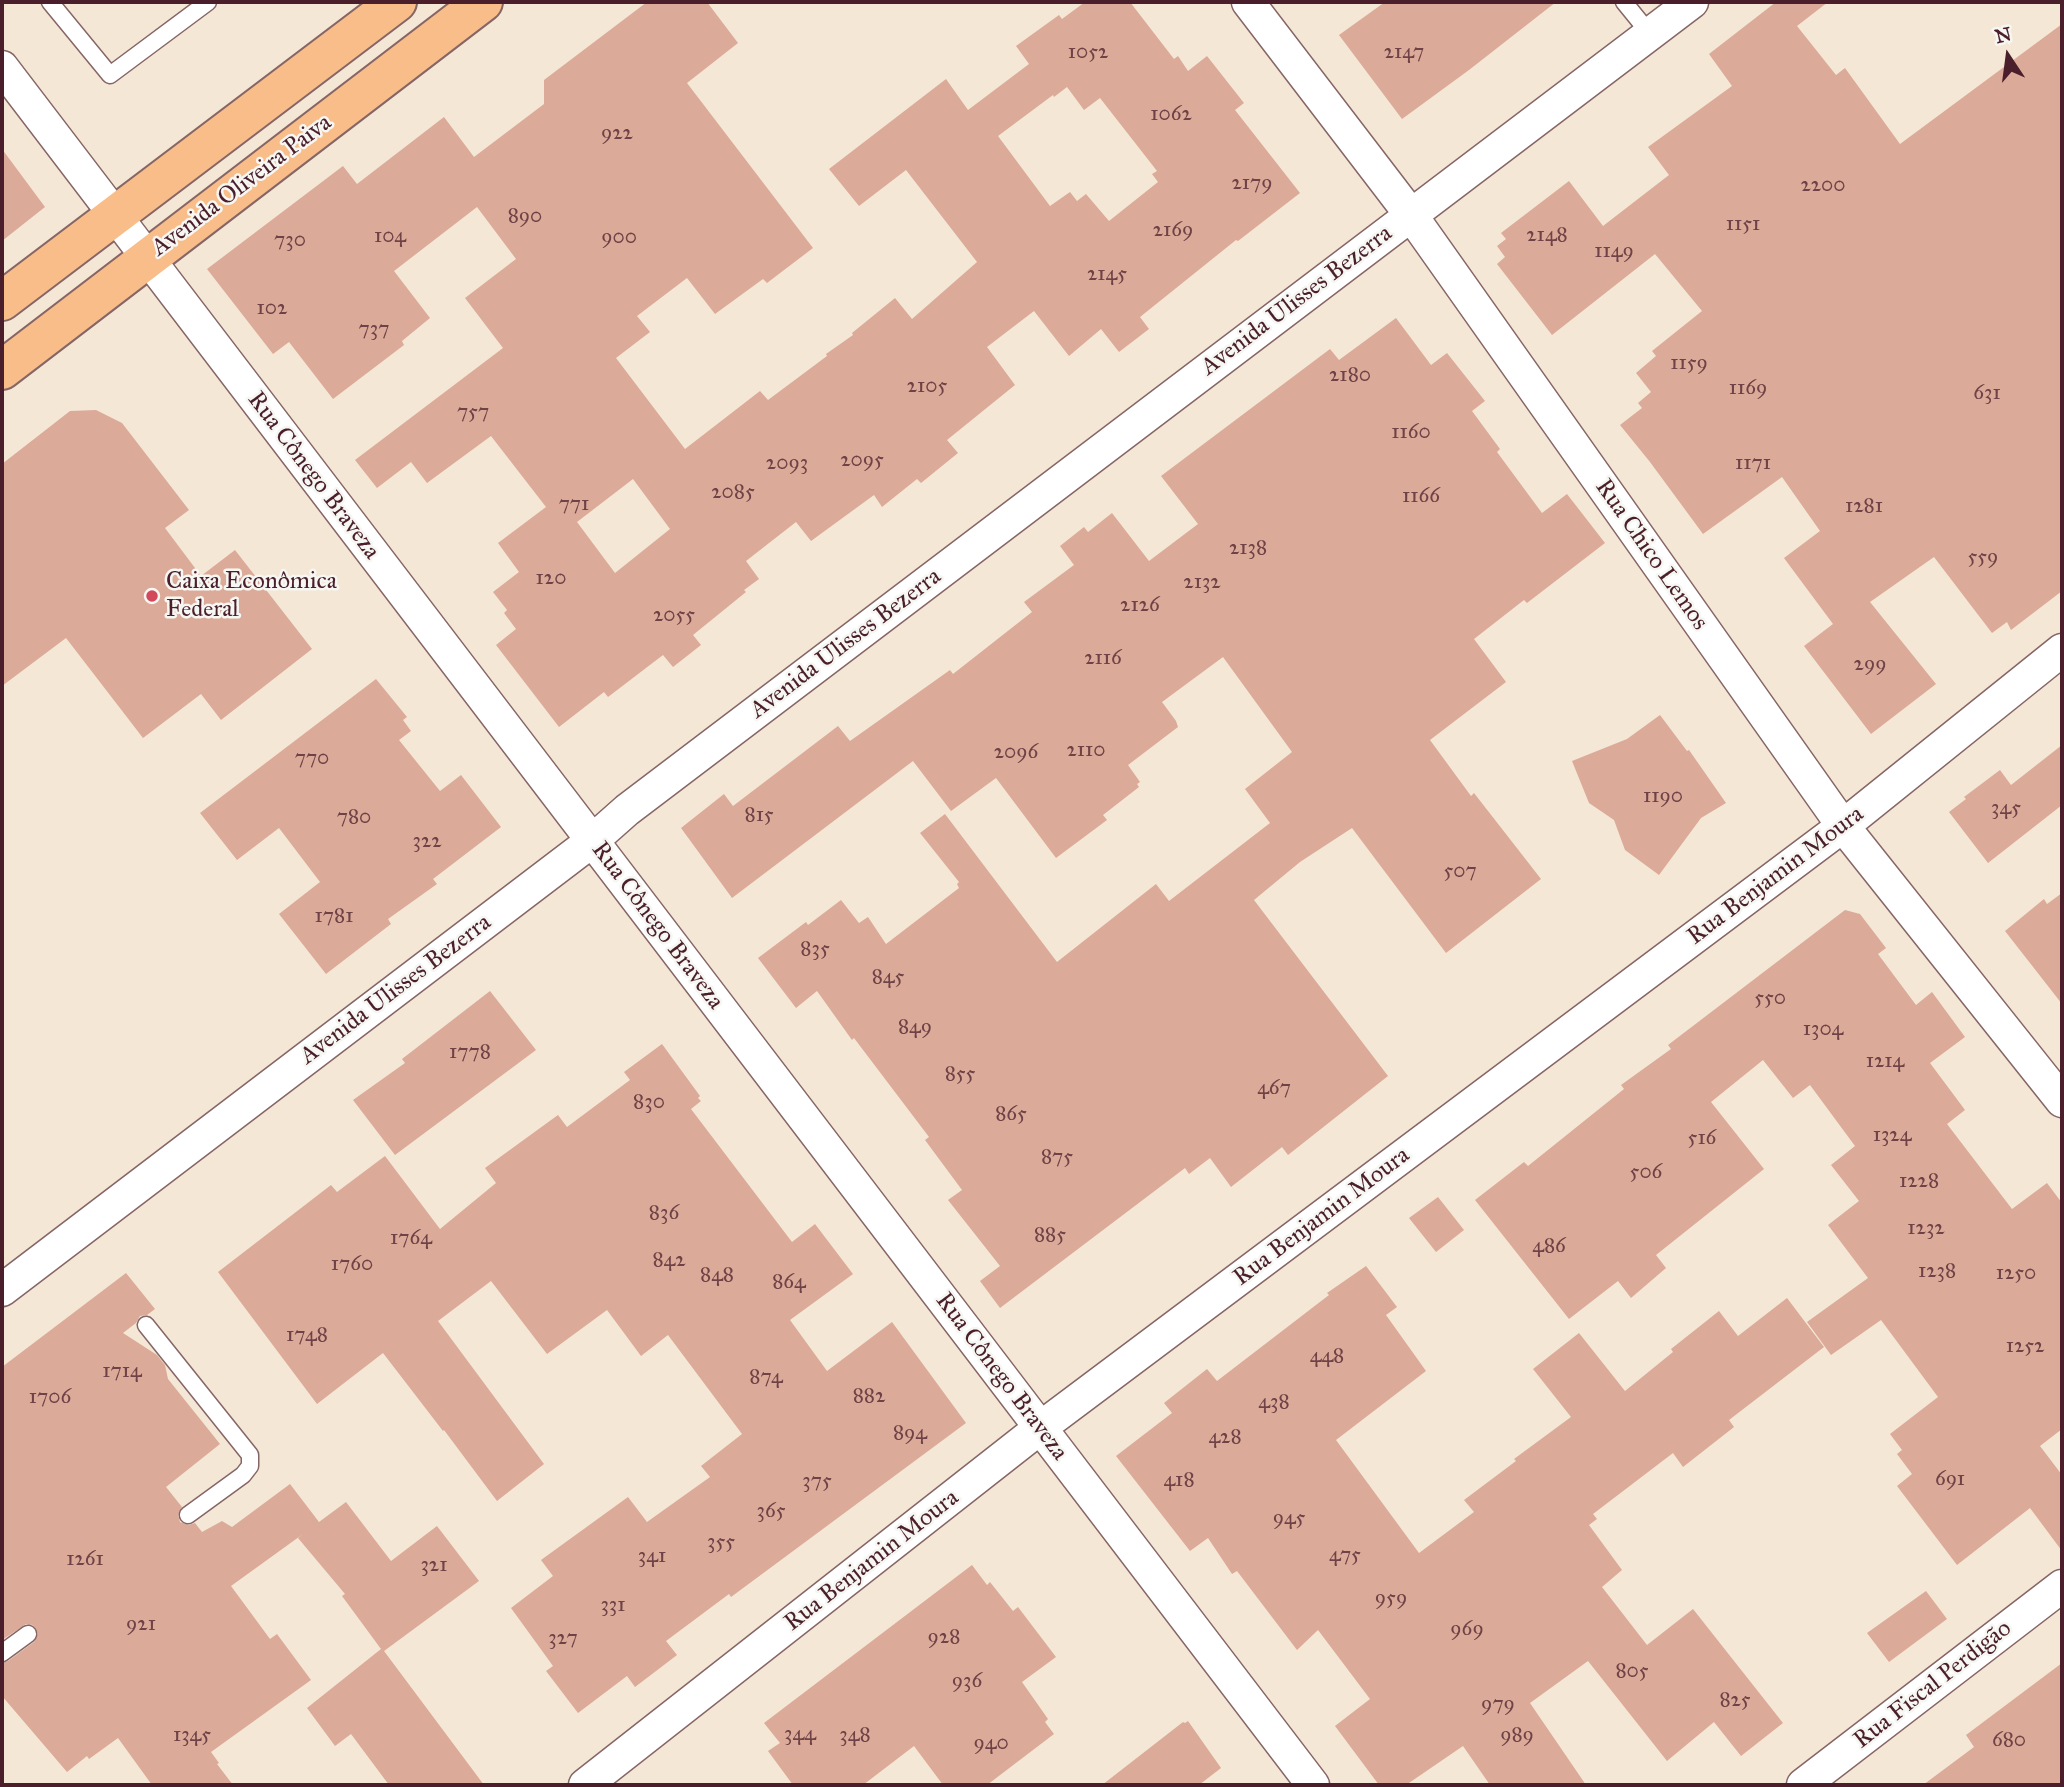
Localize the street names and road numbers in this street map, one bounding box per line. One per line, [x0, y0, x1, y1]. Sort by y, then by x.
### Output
street label: Avenida Oliveira Paiva [146, 109, 338, 263]
street label: Avenida Ulisses Bezerra [1196, 220, 1398, 382]
street label: Rua Cônego Braveza [241, 387, 385, 565]
street label: Rua Chico Lemos [1588, 474, 1714, 636]
street label: Avenida Ulisses Bezerra [745, 563, 947, 725]
street label: Rua Benjamin Moura [1682, 800, 1870, 952]
street label: Rua Cônego Braveza [585, 837, 729, 1015]
street label: Avenida Ulisses Bezerra [295, 909, 497, 1071]
street label: Rua Benjamin Moura [1228, 1141, 1416, 1293]
street label: Rua Cônego Braveza [929, 1288, 1073, 1466]
street label: Rua Benjamin Moura [779, 1484, 965, 1638]
street label: Rua Fiscal Perdigão [1848, 1615, 2018, 1755]

